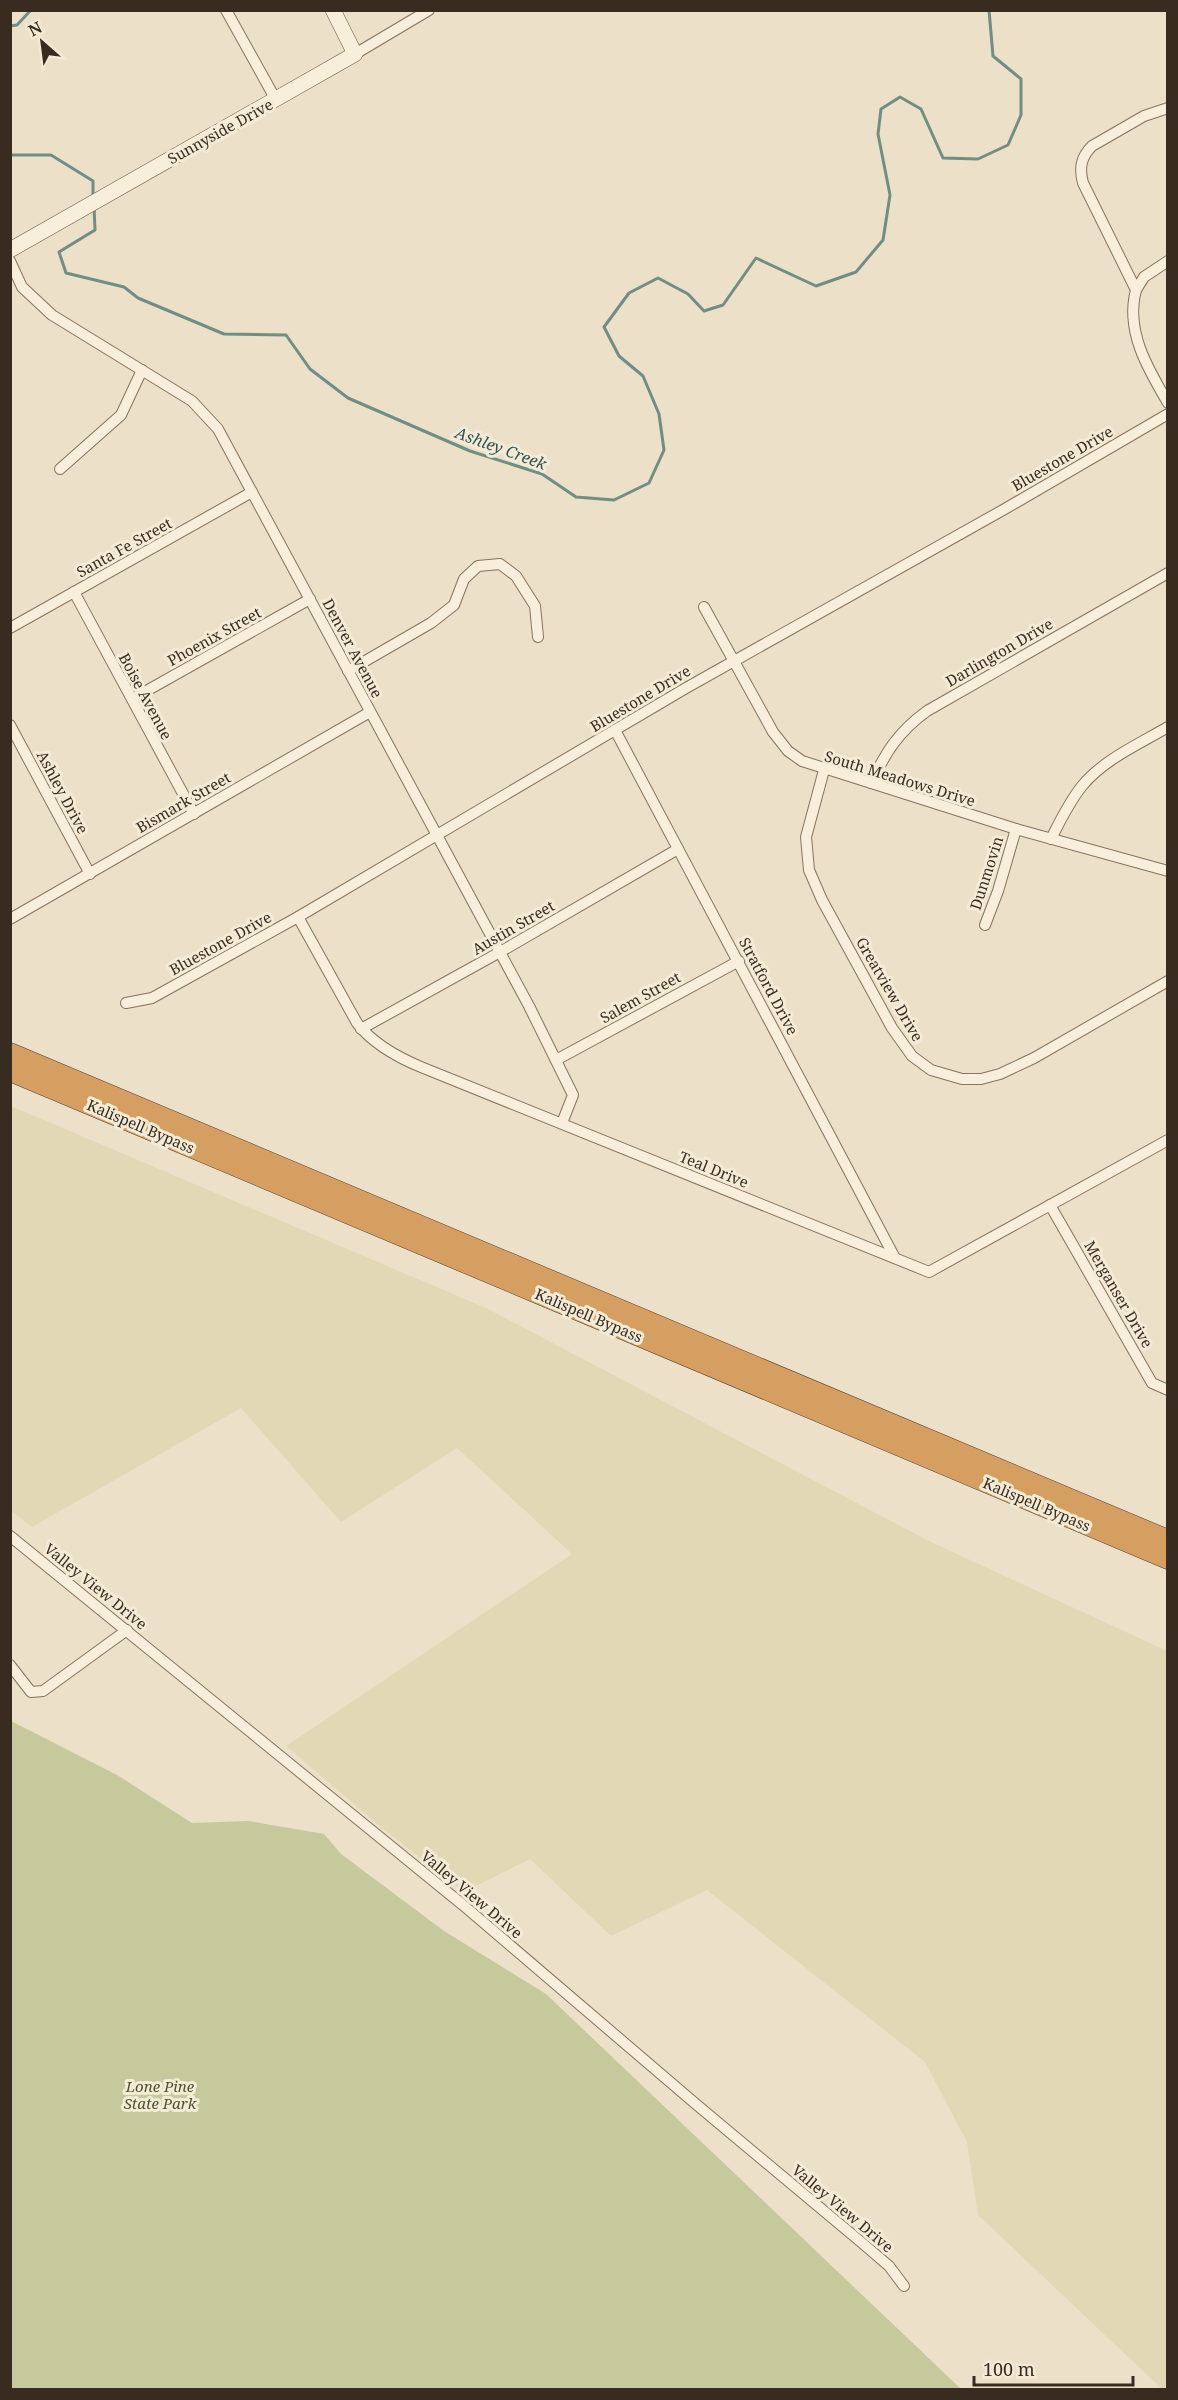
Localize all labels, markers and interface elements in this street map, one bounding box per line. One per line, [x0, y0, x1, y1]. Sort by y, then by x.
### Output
north arrow [12, 12, 72, 72]
text: N [24, 16, 46, 41]
street label: Sunnyside Drive [164, 94, 276, 168]
water label: Ashley Creek [451, 421, 551, 475]
street label: Bluestone Drive [1008, 421, 1116, 495]
street label: Santa Fe Street [73, 513, 175, 581]
street label: Denver Avenue [318, 595, 388, 701]
street label: Phoenix Street [164, 602, 264, 670]
street label: Darlington Drive [942, 613, 1056, 691]
street label: Boise Avenue [115, 649, 177, 743]
street label: Bluestone Drive [586, 660, 694, 736]
street label: South Meadows Drive [822, 746, 978, 810]
street label: Ashley Drive [33, 747, 93, 837]
street label: Bismark Street [132, 767, 234, 837]
street label: Dunmovin [965, 833, 1007, 912]
street label: Austin Street [468, 895, 558, 959]
street label: Bluestone Drive [165, 907, 275, 979]
street label: Greatview Drive [852, 933, 928, 1045]
street label: Stratford Drive [735, 934, 803, 1038]
street label: Salem Street [596, 967, 684, 1027]
street label: Kalispell Bypass [84, 1094, 198, 1158]
street label: Teal Drive [676, 1146, 752, 1192]
street label: Merganser Drive [1080, 1237, 1158, 1351]
street label: Kalispell Bypass [532, 1283, 646, 1347]
street label: Kalispell Bypass [980, 1472, 1094, 1536]
street label: Valley View Drive [40, 1538, 152, 1634]
street label: Valley View Drive [417, 1846, 527, 1942]
park label: Lone Pine State Park [124, 2076, 197, 2113]
street label: Valley View Drive [788, 2160, 898, 2256]
scale bar [974, 2349, 1133, 2387]
text: 100 m [983, 2357, 1035, 2381]

